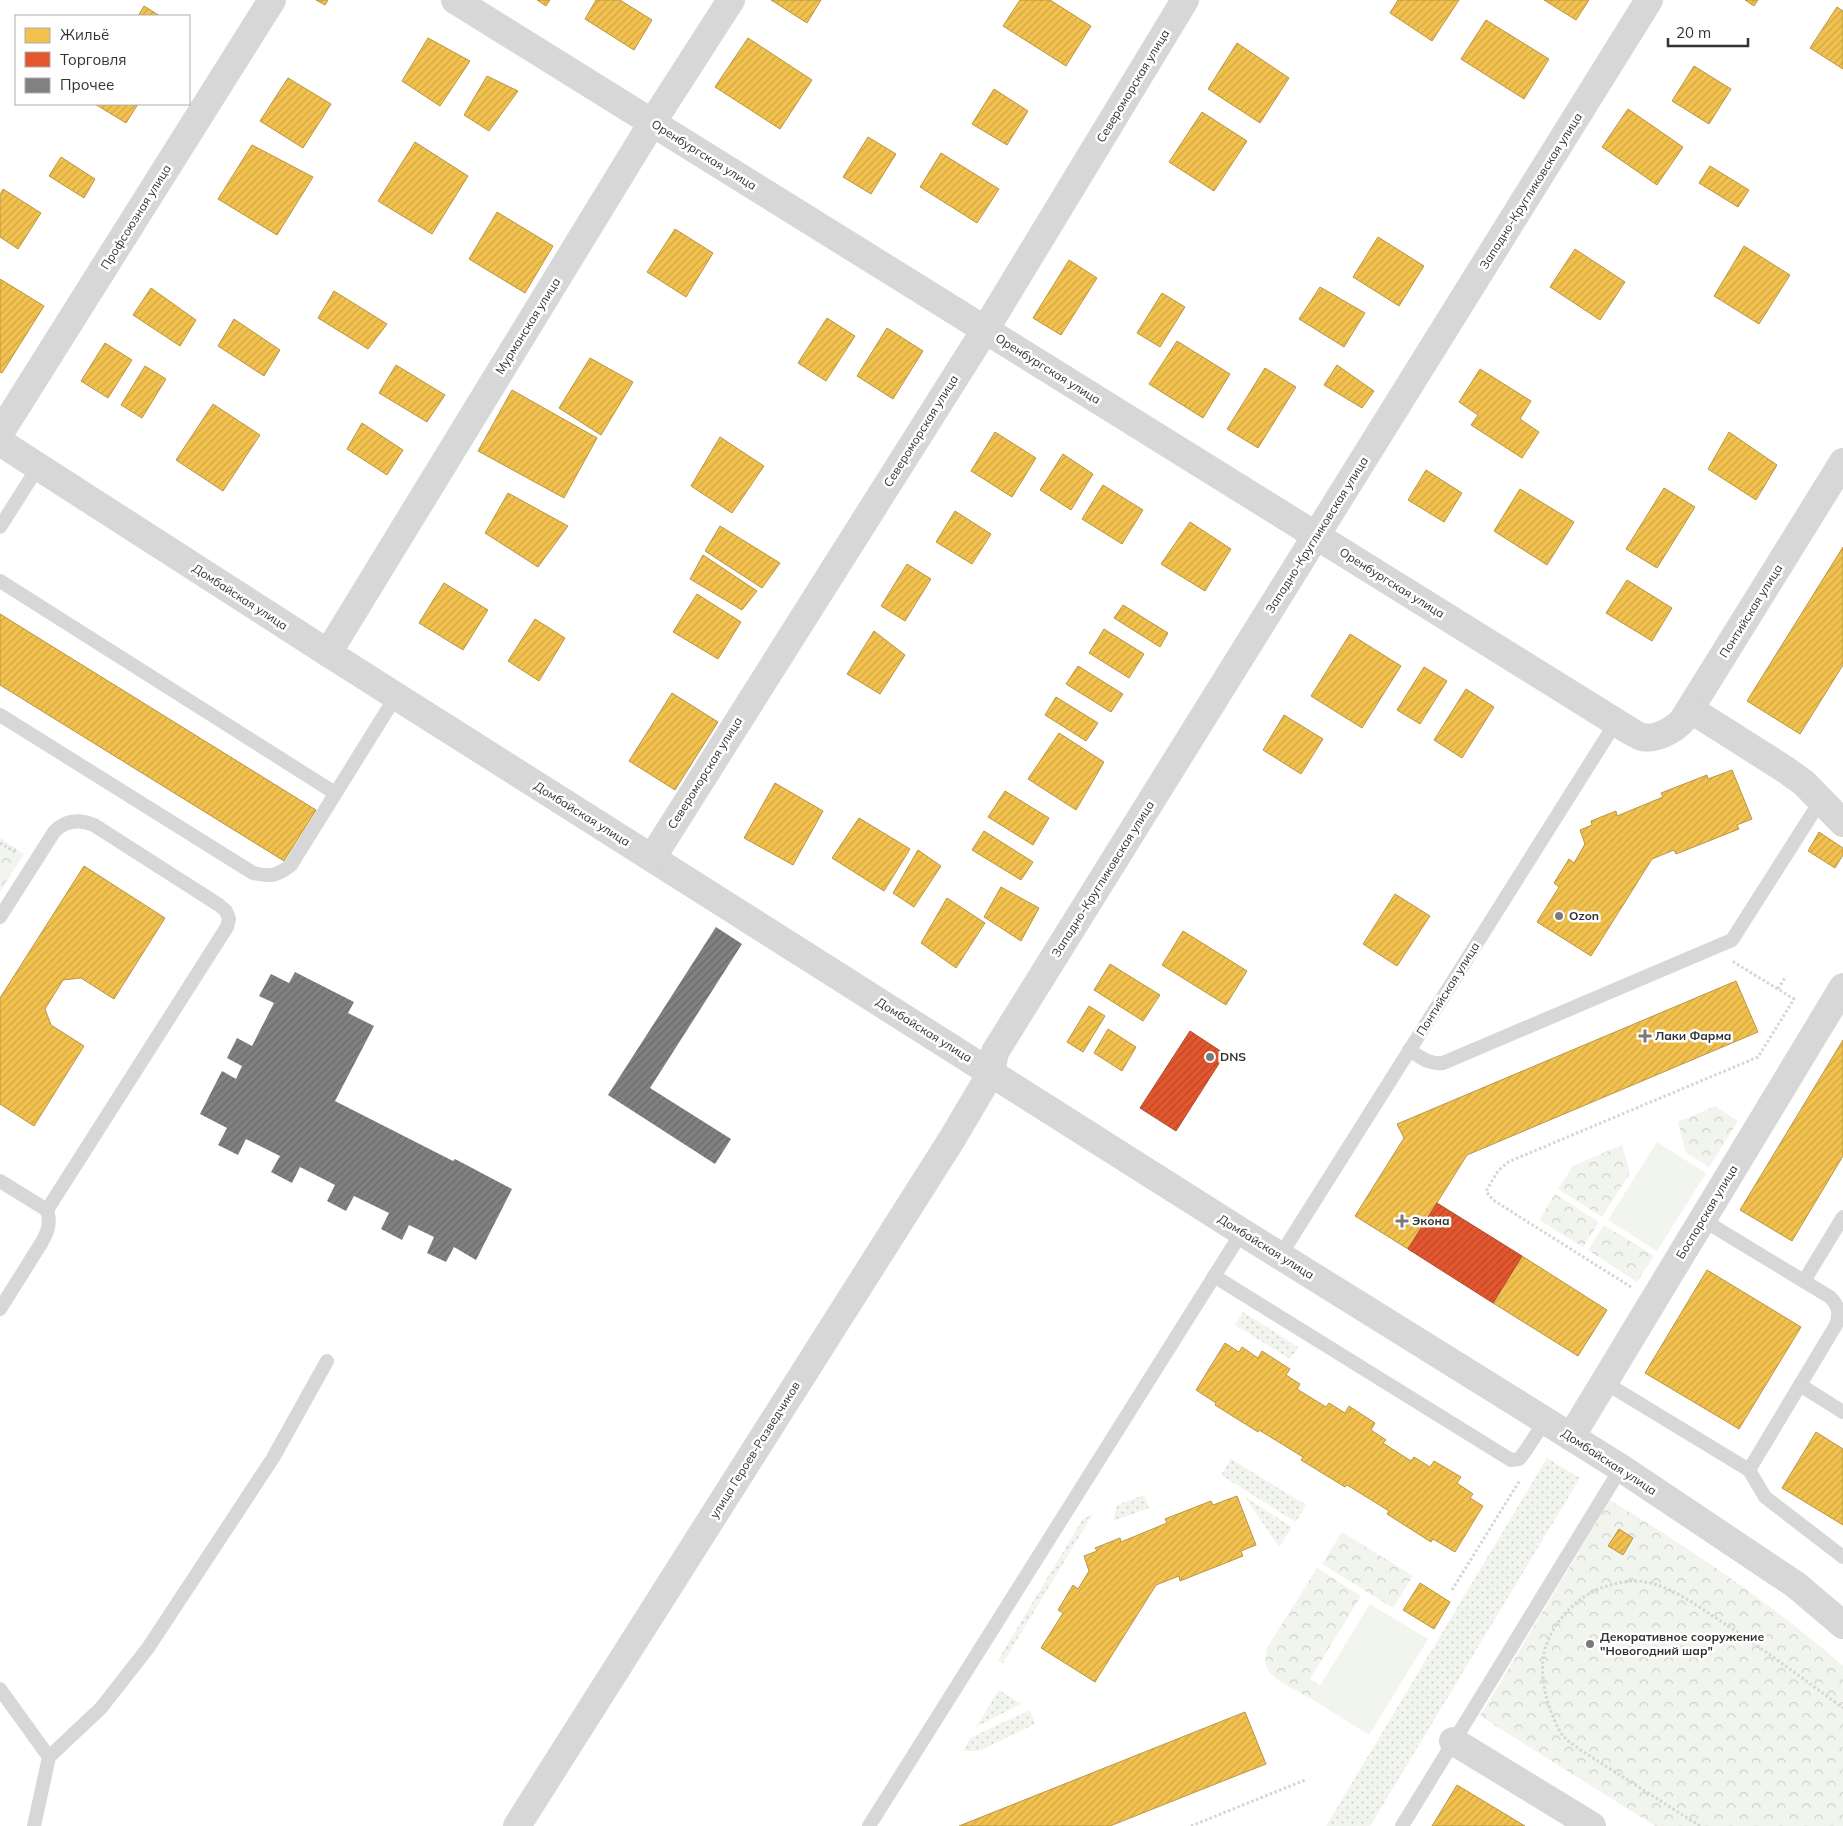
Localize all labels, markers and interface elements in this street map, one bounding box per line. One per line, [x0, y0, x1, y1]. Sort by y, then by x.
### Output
legend [15, 15, 190, 105]
scale bar [1668, 15, 1748, 47]
text: 20 m [1676, 23, 1711, 42]
text: Жильё [60, 25, 109, 44]
street label: Североморская улица [1093, 26, 1172, 145]
text: Торговля [60, 50, 127, 69]
text: Прочее [60, 75, 114, 94]
street label: Западно-Кругликовская улица [1476, 110, 1585, 272]
street label: Оренбургская улица [649, 116, 760, 193]
street label: Профсоюзная улица [97, 161, 174, 272]
street label: Мурманская улица [492, 275, 563, 377]
street label: Оренбургская улица [993, 330, 1104, 407]
street label: Североморская улица [880, 372, 961, 490]
street label: Западно-Кругликовская улица [1262, 454, 1371, 616]
street label: Оренбургская улица [1337, 544, 1448, 621]
street label: Домбайская улица [190, 560, 291, 633]
street label: Понтийская улица [1716, 561, 1785, 660]
street label: Североморская улица [664, 714, 745, 832]
street label: Домбайская улица [531, 778, 633, 849]
street label: Западно-Кругликовская улица [1048, 798, 1157, 960]
place label: Ozon [1569, 908, 1599, 923]
marker: Ozon [1553, 910, 1565, 922]
street label: Понтийская улица [1413, 939, 1482, 1038]
street label: Домбайская улица [873, 994, 975, 1065]
place label: Лаки Фарма [1655, 1028, 1731, 1043]
marker: Лаки Фарма [1639, 1030, 1651, 1042]
place label: DNS [1220, 1049, 1246, 1064]
marker: DNS [1204, 1051, 1216, 1063]
street label: Боспорская улица [1673, 1162, 1741, 1262]
street label: Домбайская улица [1215, 1211, 1317, 1282]
place label: Экона [1412, 1213, 1450, 1228]
marker: Экона [1396, 1215, 1408, 1227]
street label: улица Героев-Разведчиков [706, 1378, 803, 1521]
street label: Домбайская улица [1559, 1425, 1660, 1498]
place label: Декоративное сооружение "Новогодний шар" [1600, 1629, 1764, 1658]
marker: Декоративное сооружение "Новогодний шар" [1584, 1638, 1596, 1650]

